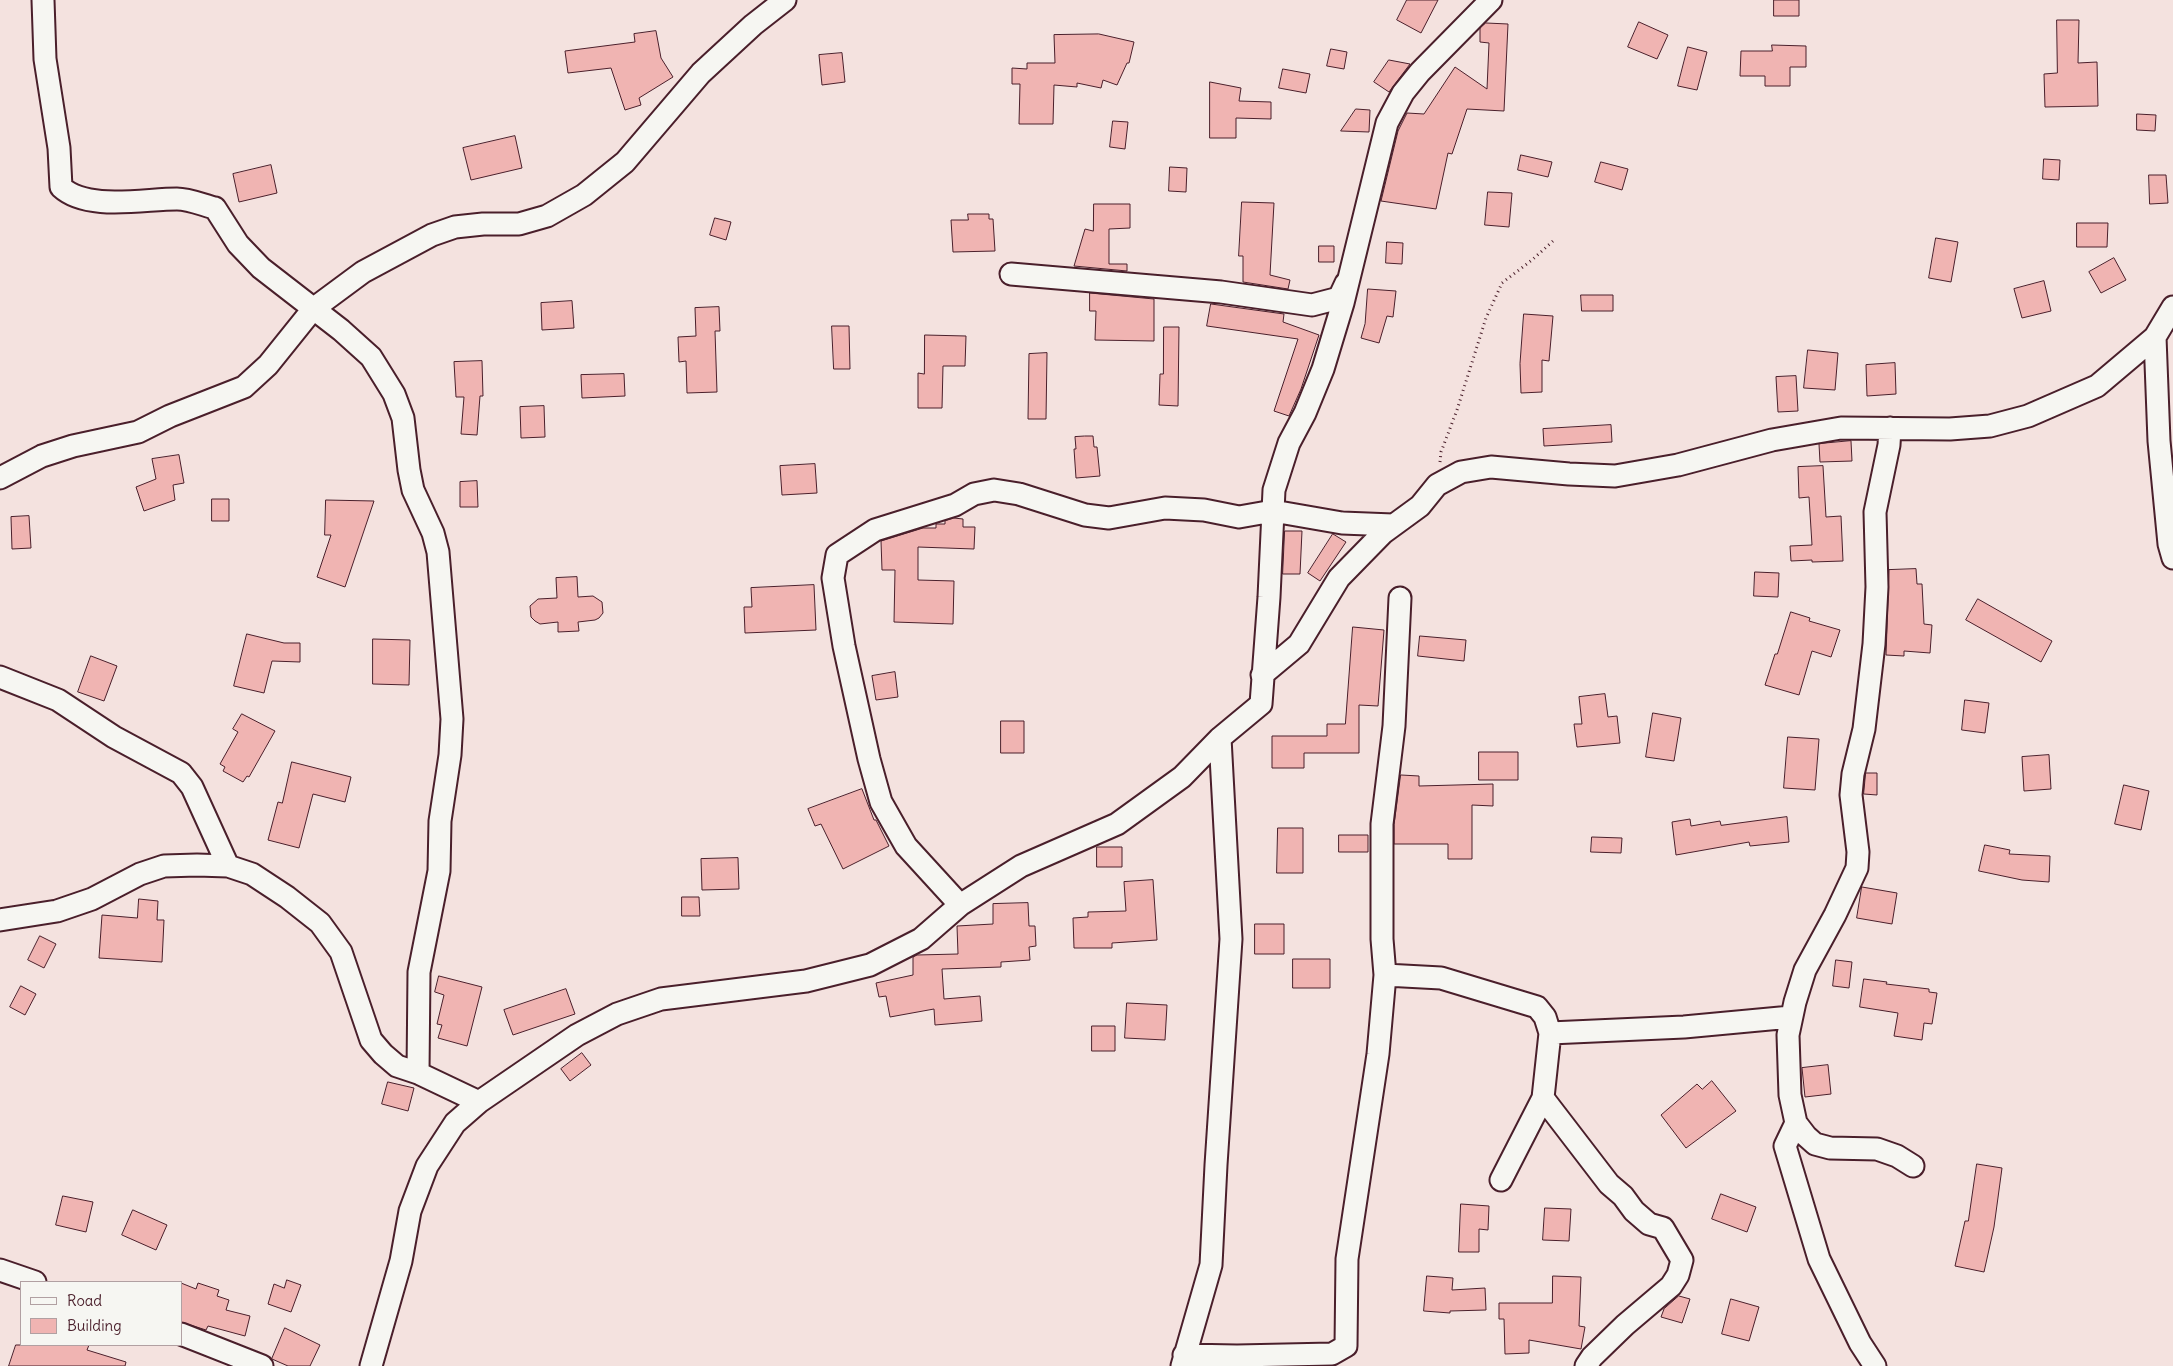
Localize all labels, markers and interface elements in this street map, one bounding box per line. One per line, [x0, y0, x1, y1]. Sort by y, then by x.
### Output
legend [20, 1281, 182, 1346]
text: Road [67, 1291, 102, 1310]
text: Building [67, 1316, 122, 1335]

